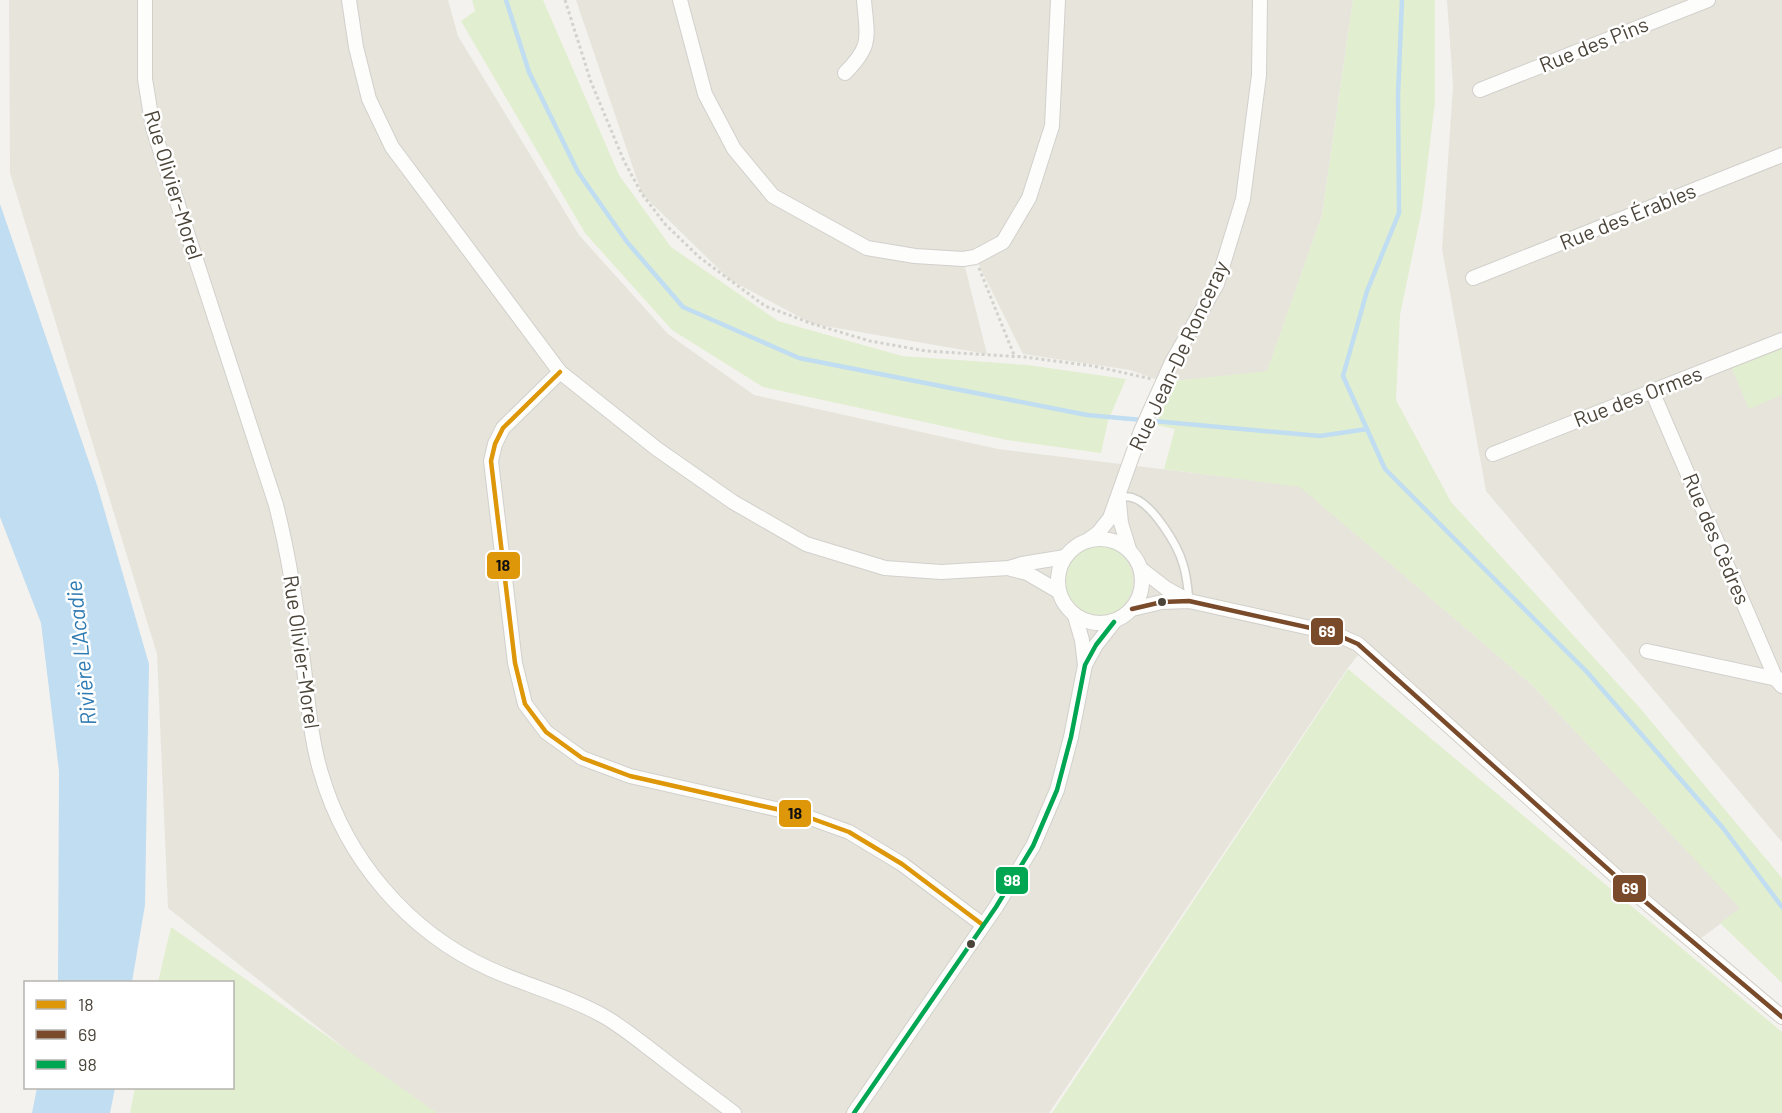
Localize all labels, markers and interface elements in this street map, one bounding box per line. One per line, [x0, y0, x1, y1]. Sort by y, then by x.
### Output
street label: Rue des Pins [1535, 10, 1652, 77]
street label: Rue Olivier-Morel [140, 107, 209, 262]
street label: Rue des Érables [1556, 177, 1699, 254]
street label: Rue Jean-De Ronceray [1123, 256, 1233, 454]
street label: Rue des Ormes [1570, 360, 1705, 432]
street label: Rue des Cèdres [1678, 469, 1756, 608]
line badge: 18 [486, 551, 521, 580]
text: 18 [496, 555, 510, 574]
street label: Rue Olivier-Morel [279, 573, 326, 730]
water label: Rivière L'Acadie [59, 579, 101, 727]
unlabelled marker [1156, 596, 1168, 608]
line badge: 69 [1310, 617, 1344, 646]
text: 69 [1318, 621, 1336, 640]
line badge: 18 [778, 799, 812, 828]
text: 18 [788, 803, 802, 822]
line badge: 98 [995, 866, 1029, 895]
text: 98 [1003, 870, 1021, 889]
line badge: 69 [1612, 874, 1647, 903]
text: 69 [1621, 878, 1639, 897]
unlabelled marker [965, 938, 977, 950]
legend [24, 981, 234, 1089]
text: 18 [78, 993, 94, 1015]
text: 69 [78, 1023, 97, 1045]
text: 98 [78, 1053, 97, 1075]

